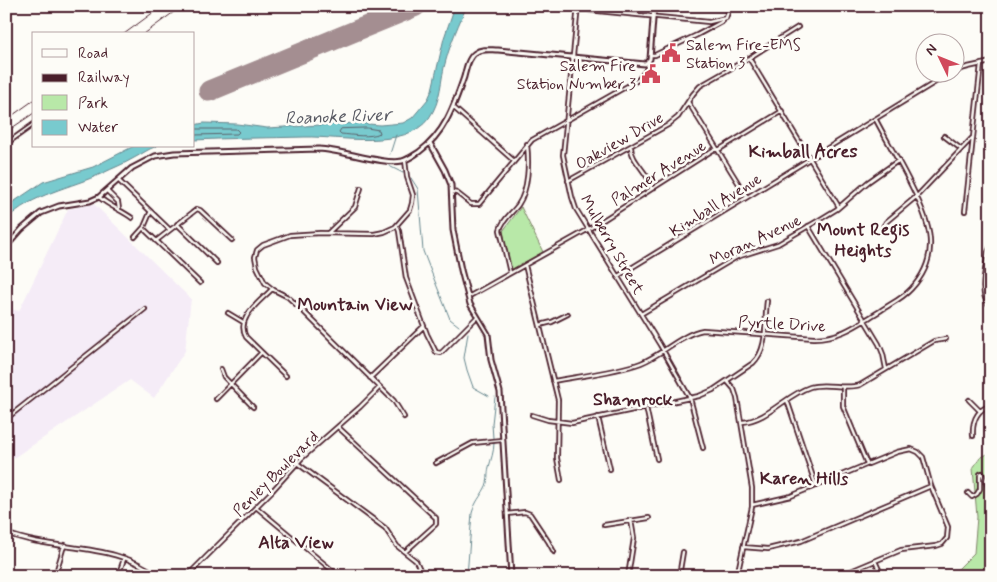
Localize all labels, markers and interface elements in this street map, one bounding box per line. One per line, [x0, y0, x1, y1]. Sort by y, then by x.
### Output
legend [32, 32, 195, 148]
north arrow [914, 32, 964, 82]
place label: Salem Fire-EMS Station 3 [686, 35, 801, 74]
text: N [921, 40, 941, 59]
public building icon: Salem Fire-EMS Station 3 [660, 42, 682, 64]
text: Road [78, 44, 108, 64]
place label: Salem Fire Station Number 3 [517, 56, 636, 95]
public building icon: Salem Fire Station Number 3 [640, 63, 662, 85]
text: Railway [78, 68, 130, 88]
text: Park [78, 94, 108, 114]
water label: Roanoke River [284, 103, 394, 131]
street label: Oakview Drive [572, 108, 668, 175]
text: Water [78, 118, 118, 138]
street label: Palmer Avenue [607, 135, 711, 211]
district label: Kimball Acres [749, 140, 857, 164]
street label: Kimball Avenue [666, 168, 766, 242]
street label: Mulberry Street [575, 191, 649, 299]
street label: Moran Avenue [706, 210, 805, 271]
district label: Mount Regis Heights [817, 218, 909, 263]
district label: Mountain View [297, 293, 414, 317]
street label: Pyrtle Drive [738, 312, 827, 337]
district label: Shamrock [593, 388, 674, 412]
street label: Penley Boulevard [229, 427, 324, 522]
district label: Karen Hills [760, 467, 848, 491]
district label: Alta View [258, 531, 334, 555]

